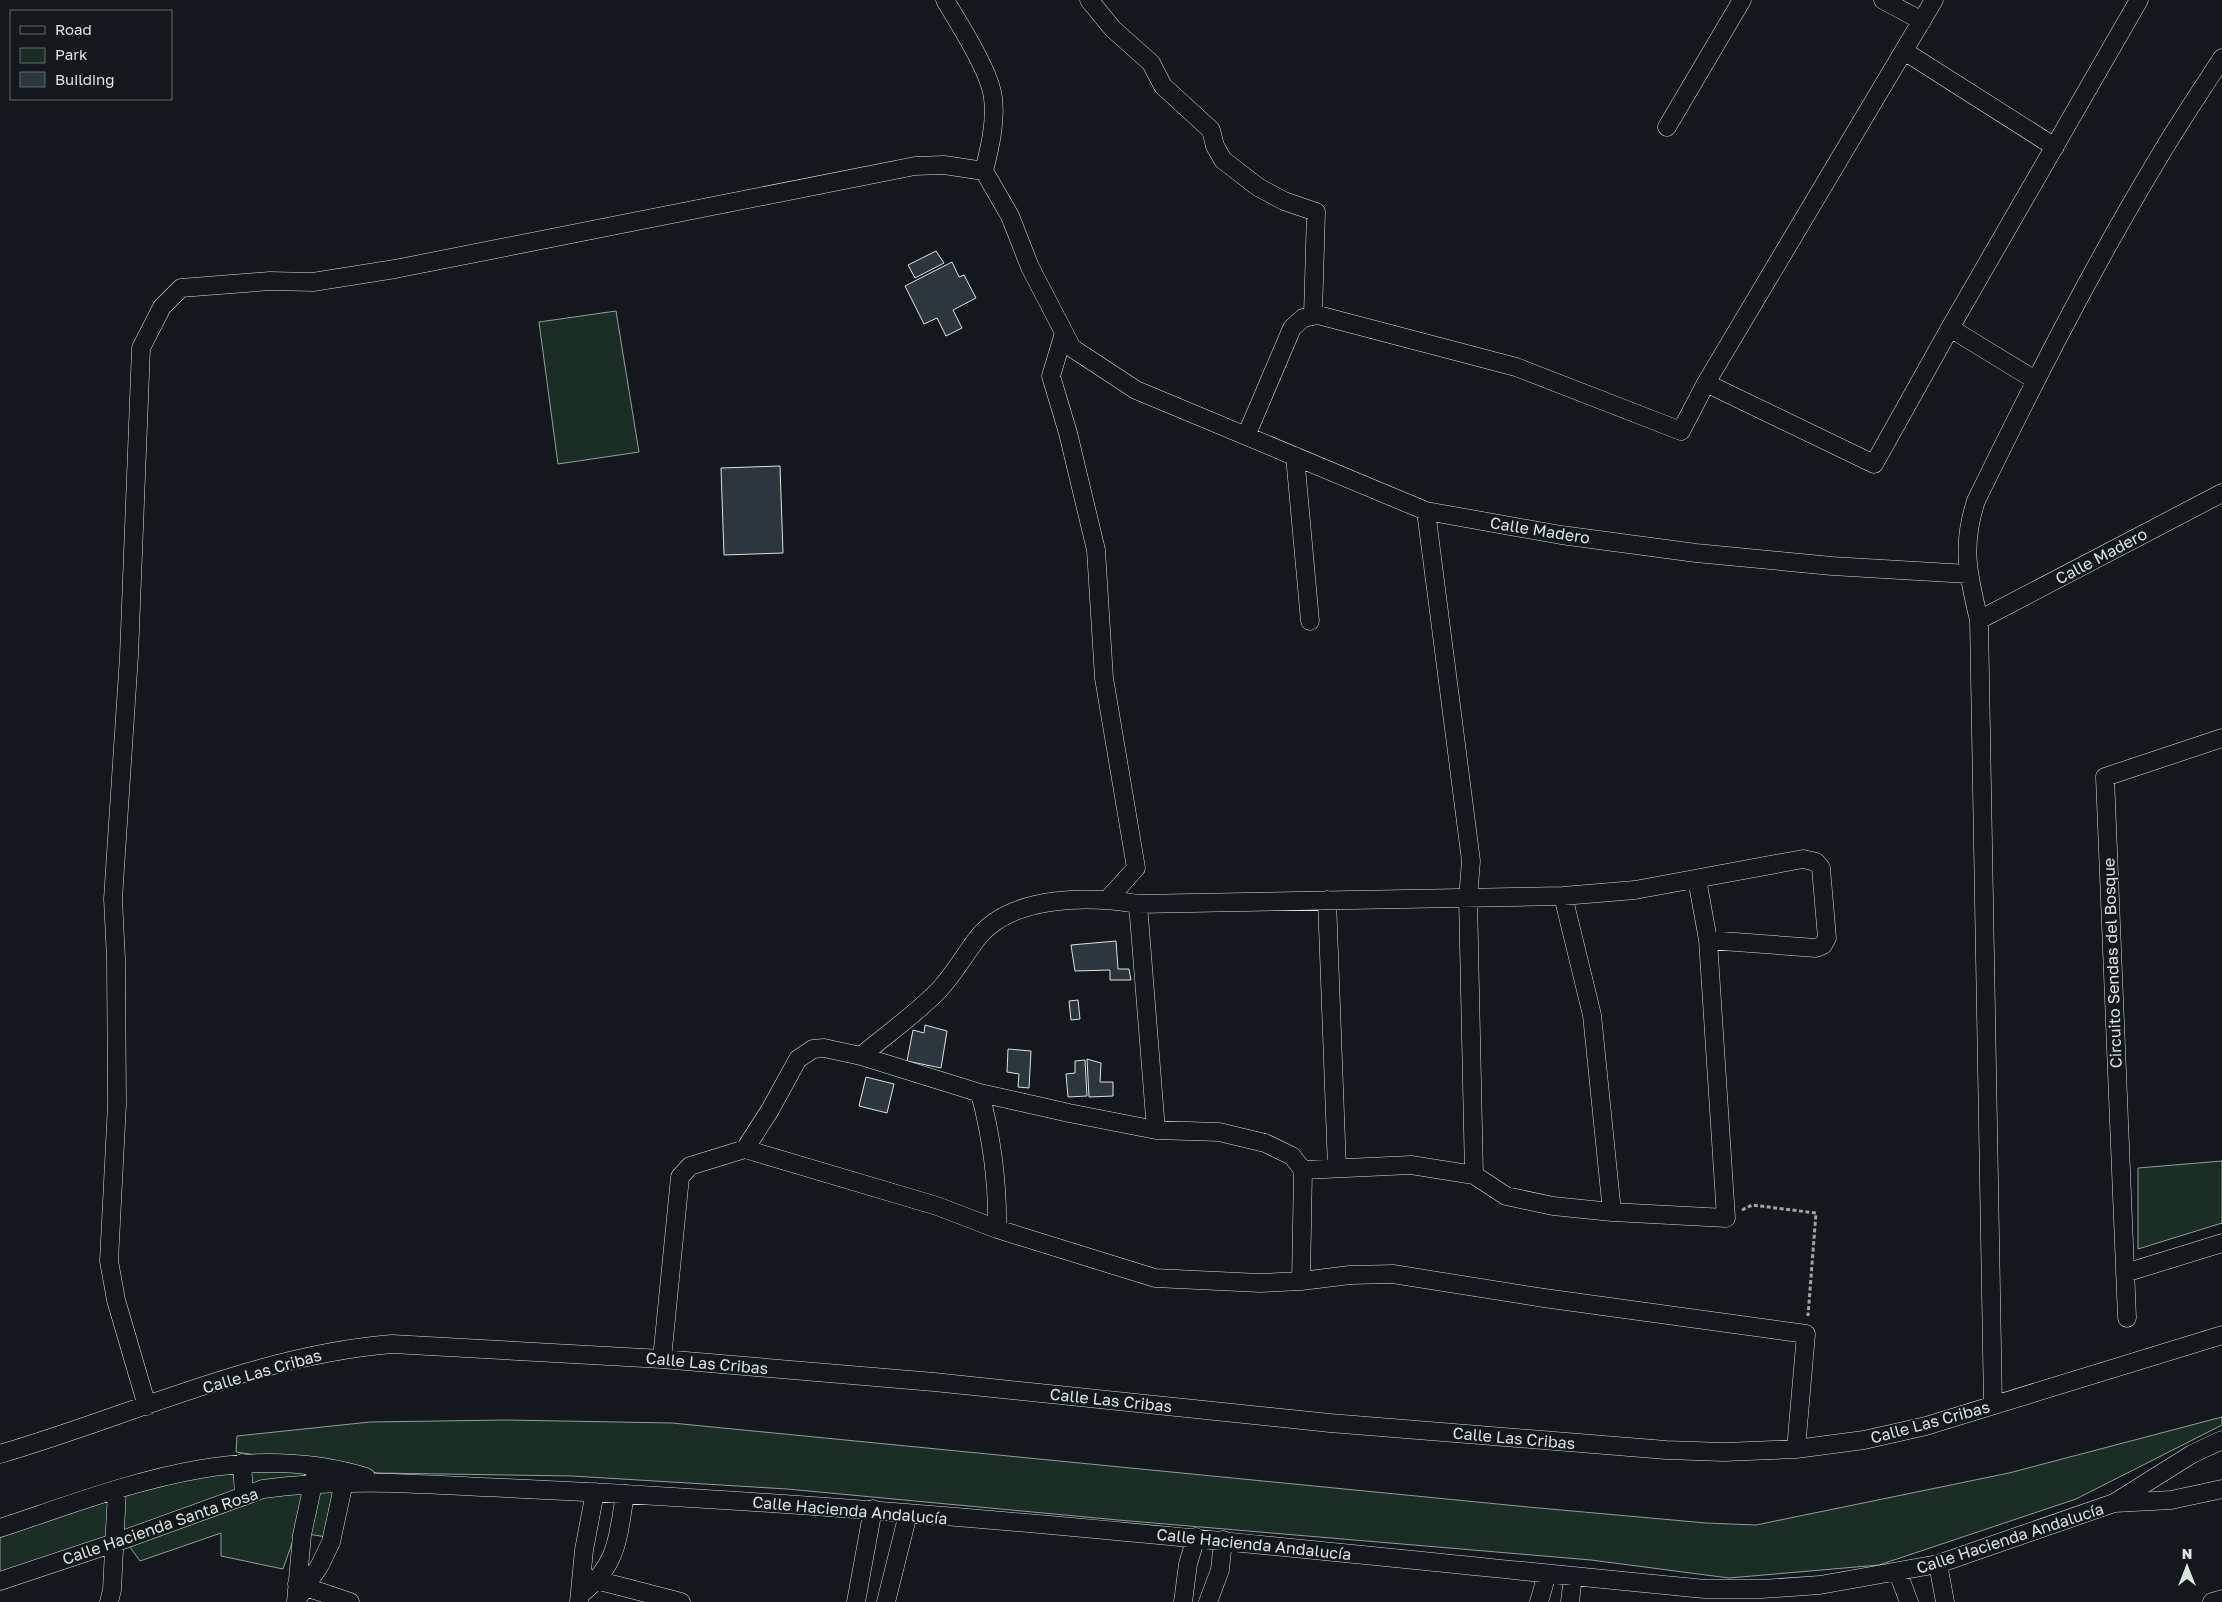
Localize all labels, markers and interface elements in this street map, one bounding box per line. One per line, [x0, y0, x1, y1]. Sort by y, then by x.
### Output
legend [10, 10, 172, 100]
text: Road [55, 20, 92, 38]
text: Park [55, 45, 88, 63]
text: Building [55, 70, 115, 88]
street label: Calle Madero [1489, 512, 1591, 548]
street label: Calle Madero [2052, 523, 2150, 589]
street label: Circuito Sendas del Bosque [2098, 857, 2126, 1069]
street label: Calle Las Cribas [200, 1344, 324, 1398]
street label: Calle Las Cribas [645, 1348, 769, 1378]
street label: Calle Las Cribas [1049, 1384, 1173, 1416]
street label: Calle Las Cribas [1868, 1396, 1992, 1448]
street label: Calle Las Cribas [1452, 1423, 1576, 1453]
street label: Calle Hacienda Santa Rosa [59, 1483, 261, 1569]
street label: Calle Hacienda Andalucía [752, 1492, 948, 1528]
street label: Calle Hacienda Andalucía [1914, 1498, 2106, 1578]
street label: Calle Hacienda Andalucía [1156, 1524, 1352, 1564]
north arrow [2162, 1542, 2212, 1592]
text: N [2182, 1545, 2192, 1562]

